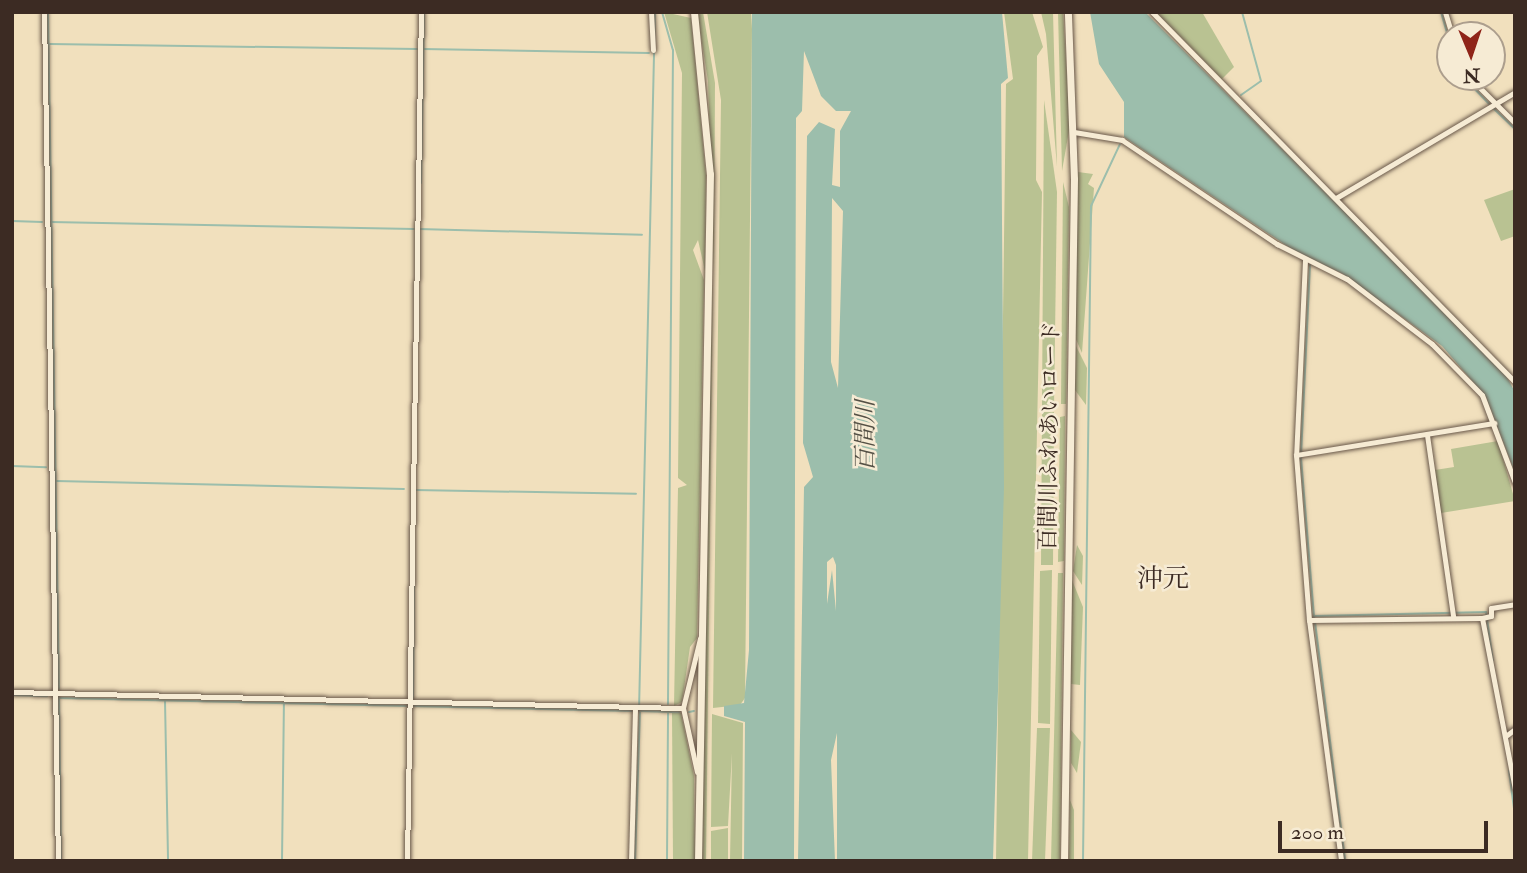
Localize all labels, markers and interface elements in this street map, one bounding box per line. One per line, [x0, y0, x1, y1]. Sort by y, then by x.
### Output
north arrow [1436, 21, 1506, 91]
text: N [1463, 63, 1481, 87]
street label: 百間川ふれあいロード [1034, 321, 1066, 551]
water label: 百間川 [852, 400, 880, 472]
district label: 沖元 [1137, 564, 1189, 596]
scale bar [1282, 806, 1492, 850]
text: 200 m [1291, 819, 1344, 846]

